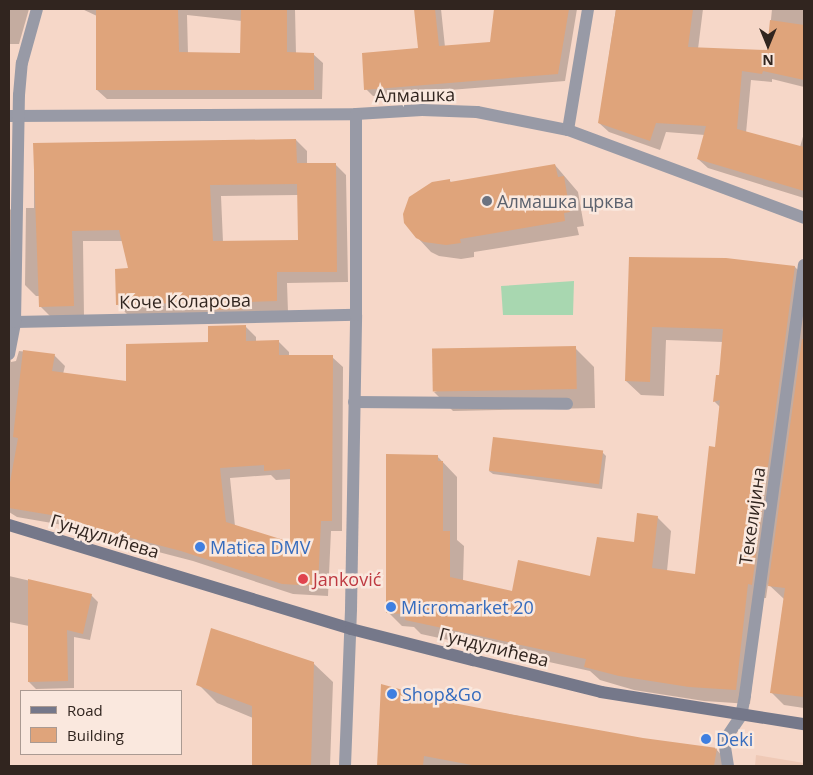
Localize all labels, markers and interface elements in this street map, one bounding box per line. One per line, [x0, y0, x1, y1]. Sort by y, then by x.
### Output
north arrow [743, 20, 793, 70]
text: N [762, 51, 774, 70]
street label: Алмашка [375, 84, 455, 106]
place label: Алмашка црква [497, 190, 634, 212]
marker: Алмашка црква [481, 195, 493, 207]
street label: Коче Коларова [119, 289, 251, 313]
street label: Текелијина [734, 466, 770, 566]
street label: Гундулићева [48, 509, 162, 563]
place label: Matica DMV [210, 536, 310, 558]
marker: Matica DMV [194, 541, 206, 553]
place label: Janković [313, 568, 381, 590]
marker: Janković [297, 573, 309, 585]
place label: Micromarket 20 [401, 596, 534, 618]
marker: Micromarket 20 [385, 601, 397, 613]
street label: Гундулићева [437, 623, 551, 671]
place label: Shop&Go [402, 683, 482, 705]
marker: Shop&Go [386, 688, 398, 700]
legend [20, 690, 182, 755]
text: Road [67, 700, 103, 720]
text: Building [67, 725, 124, 745]
place label: Deki [716, 728, 753, 750]
marker: Deki [700, 733, 712, 745]

